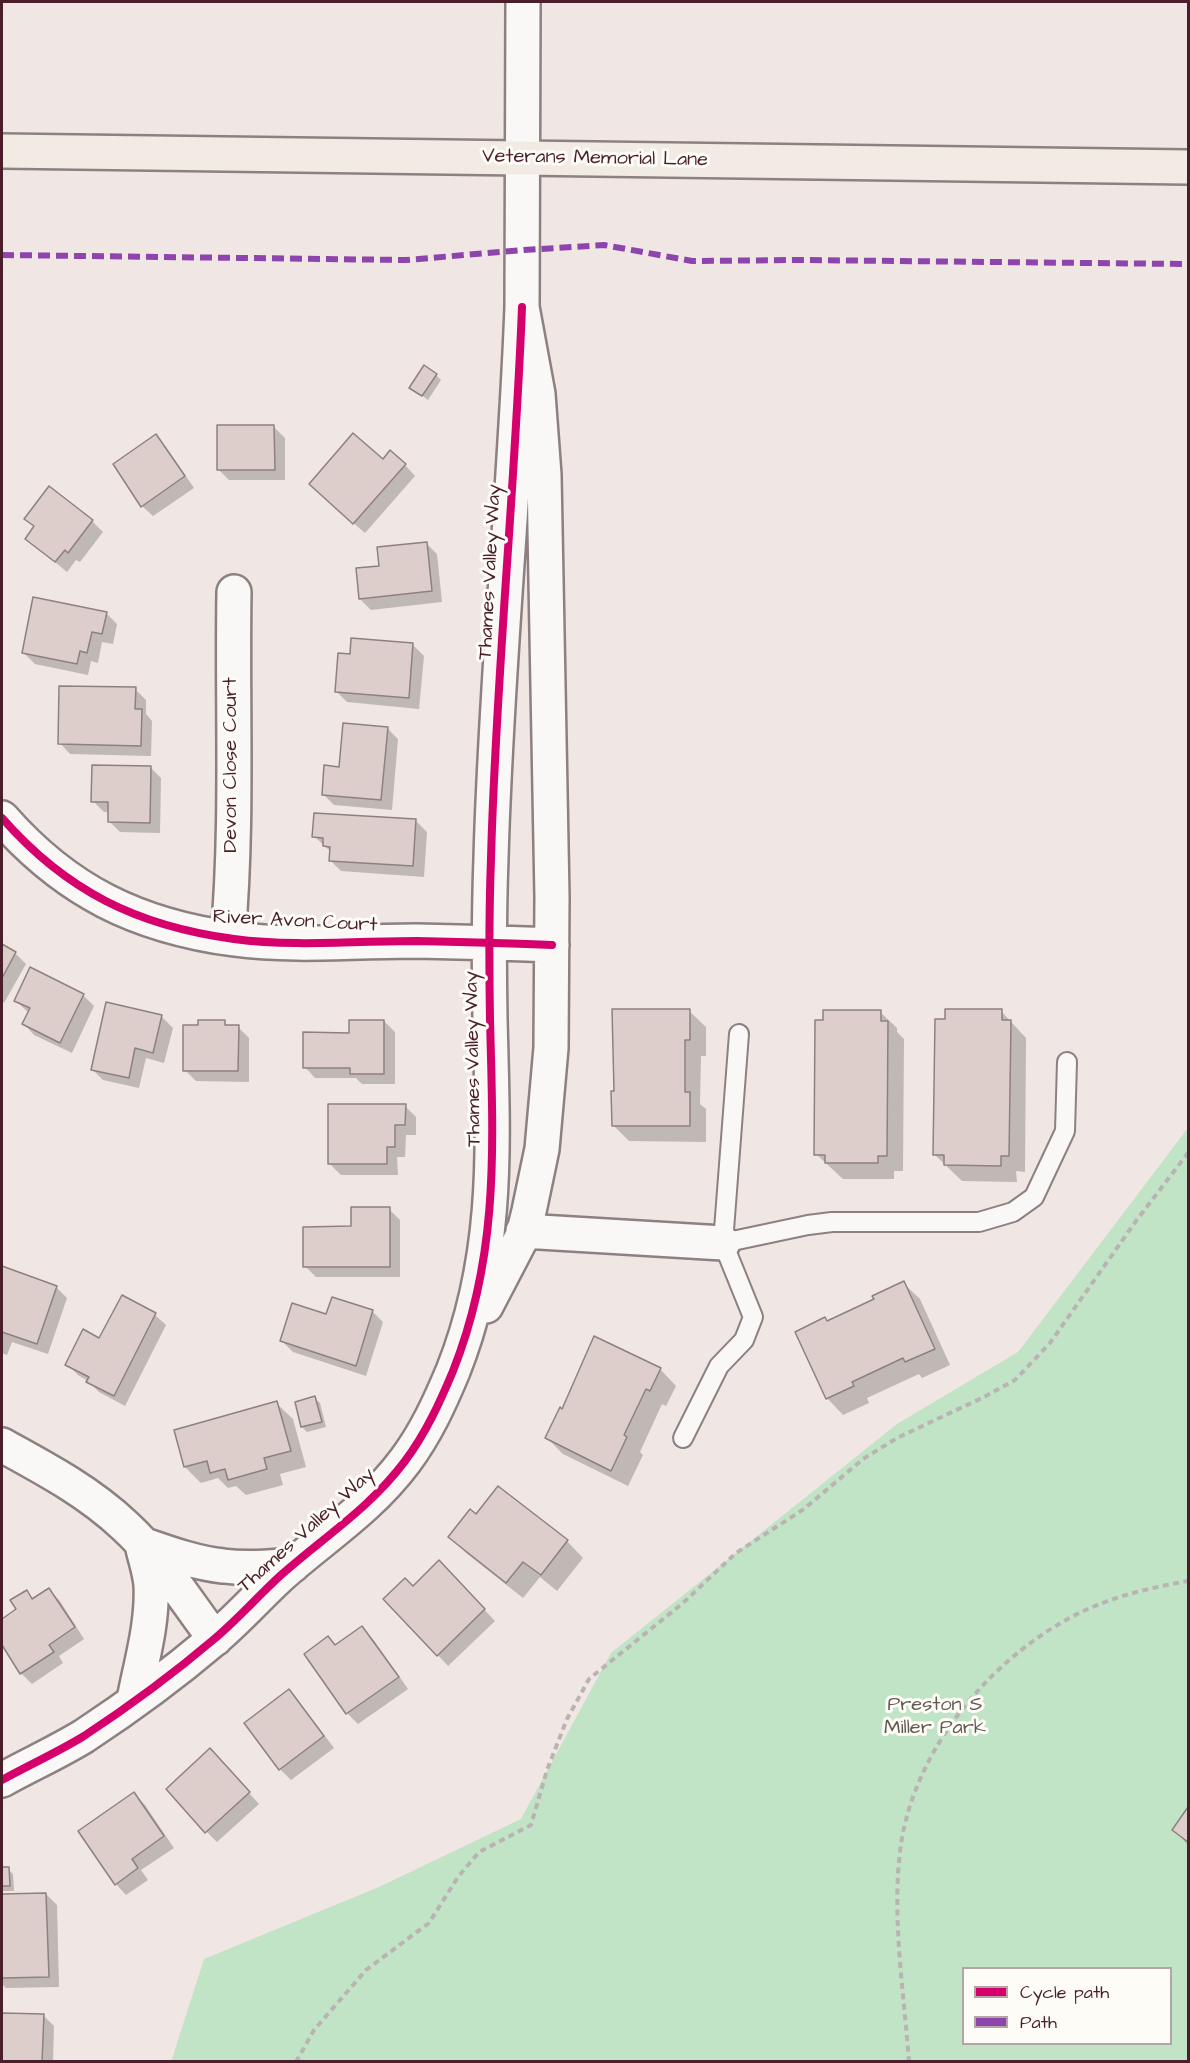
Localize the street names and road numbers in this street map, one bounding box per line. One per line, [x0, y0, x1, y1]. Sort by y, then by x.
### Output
street label: Veterans Memorial Lane [482, 145, 708, 173]
street label: Thames Valley Way [474, 484, 508, 660]
street label: Devon Close Court [220, 677, 244, 853]
street label: River Avon Court [212, 906, 378, 938]
street label: Thames Valley Way [460, 971, 488, 1147]
street label: Thames Valley Way [234, 1463, 380, 1599]

